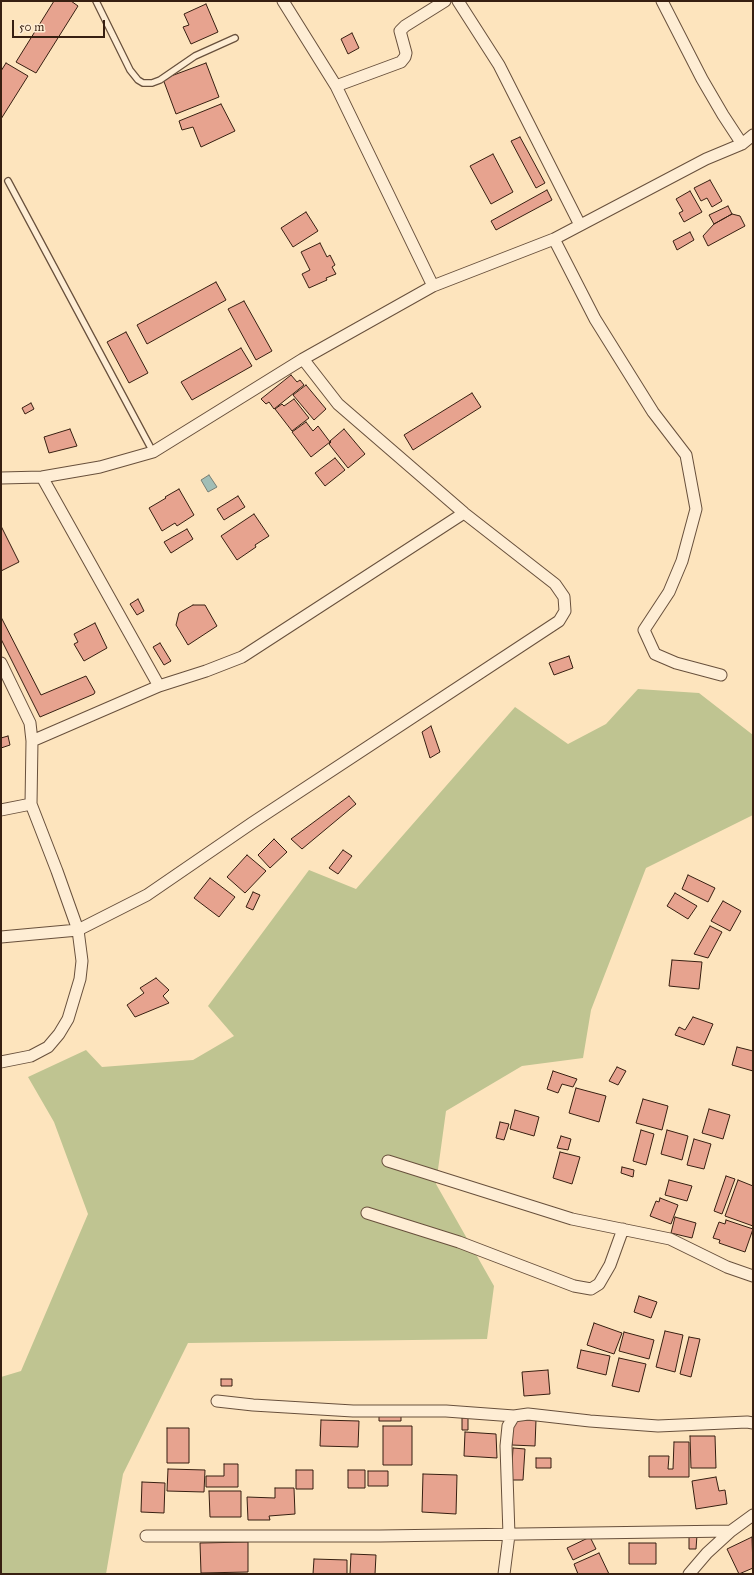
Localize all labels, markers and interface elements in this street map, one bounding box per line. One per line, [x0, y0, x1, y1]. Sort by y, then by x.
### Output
scale bar [14, 12, 107, 38]
text: 50 m [19, 20, 44, 34]

